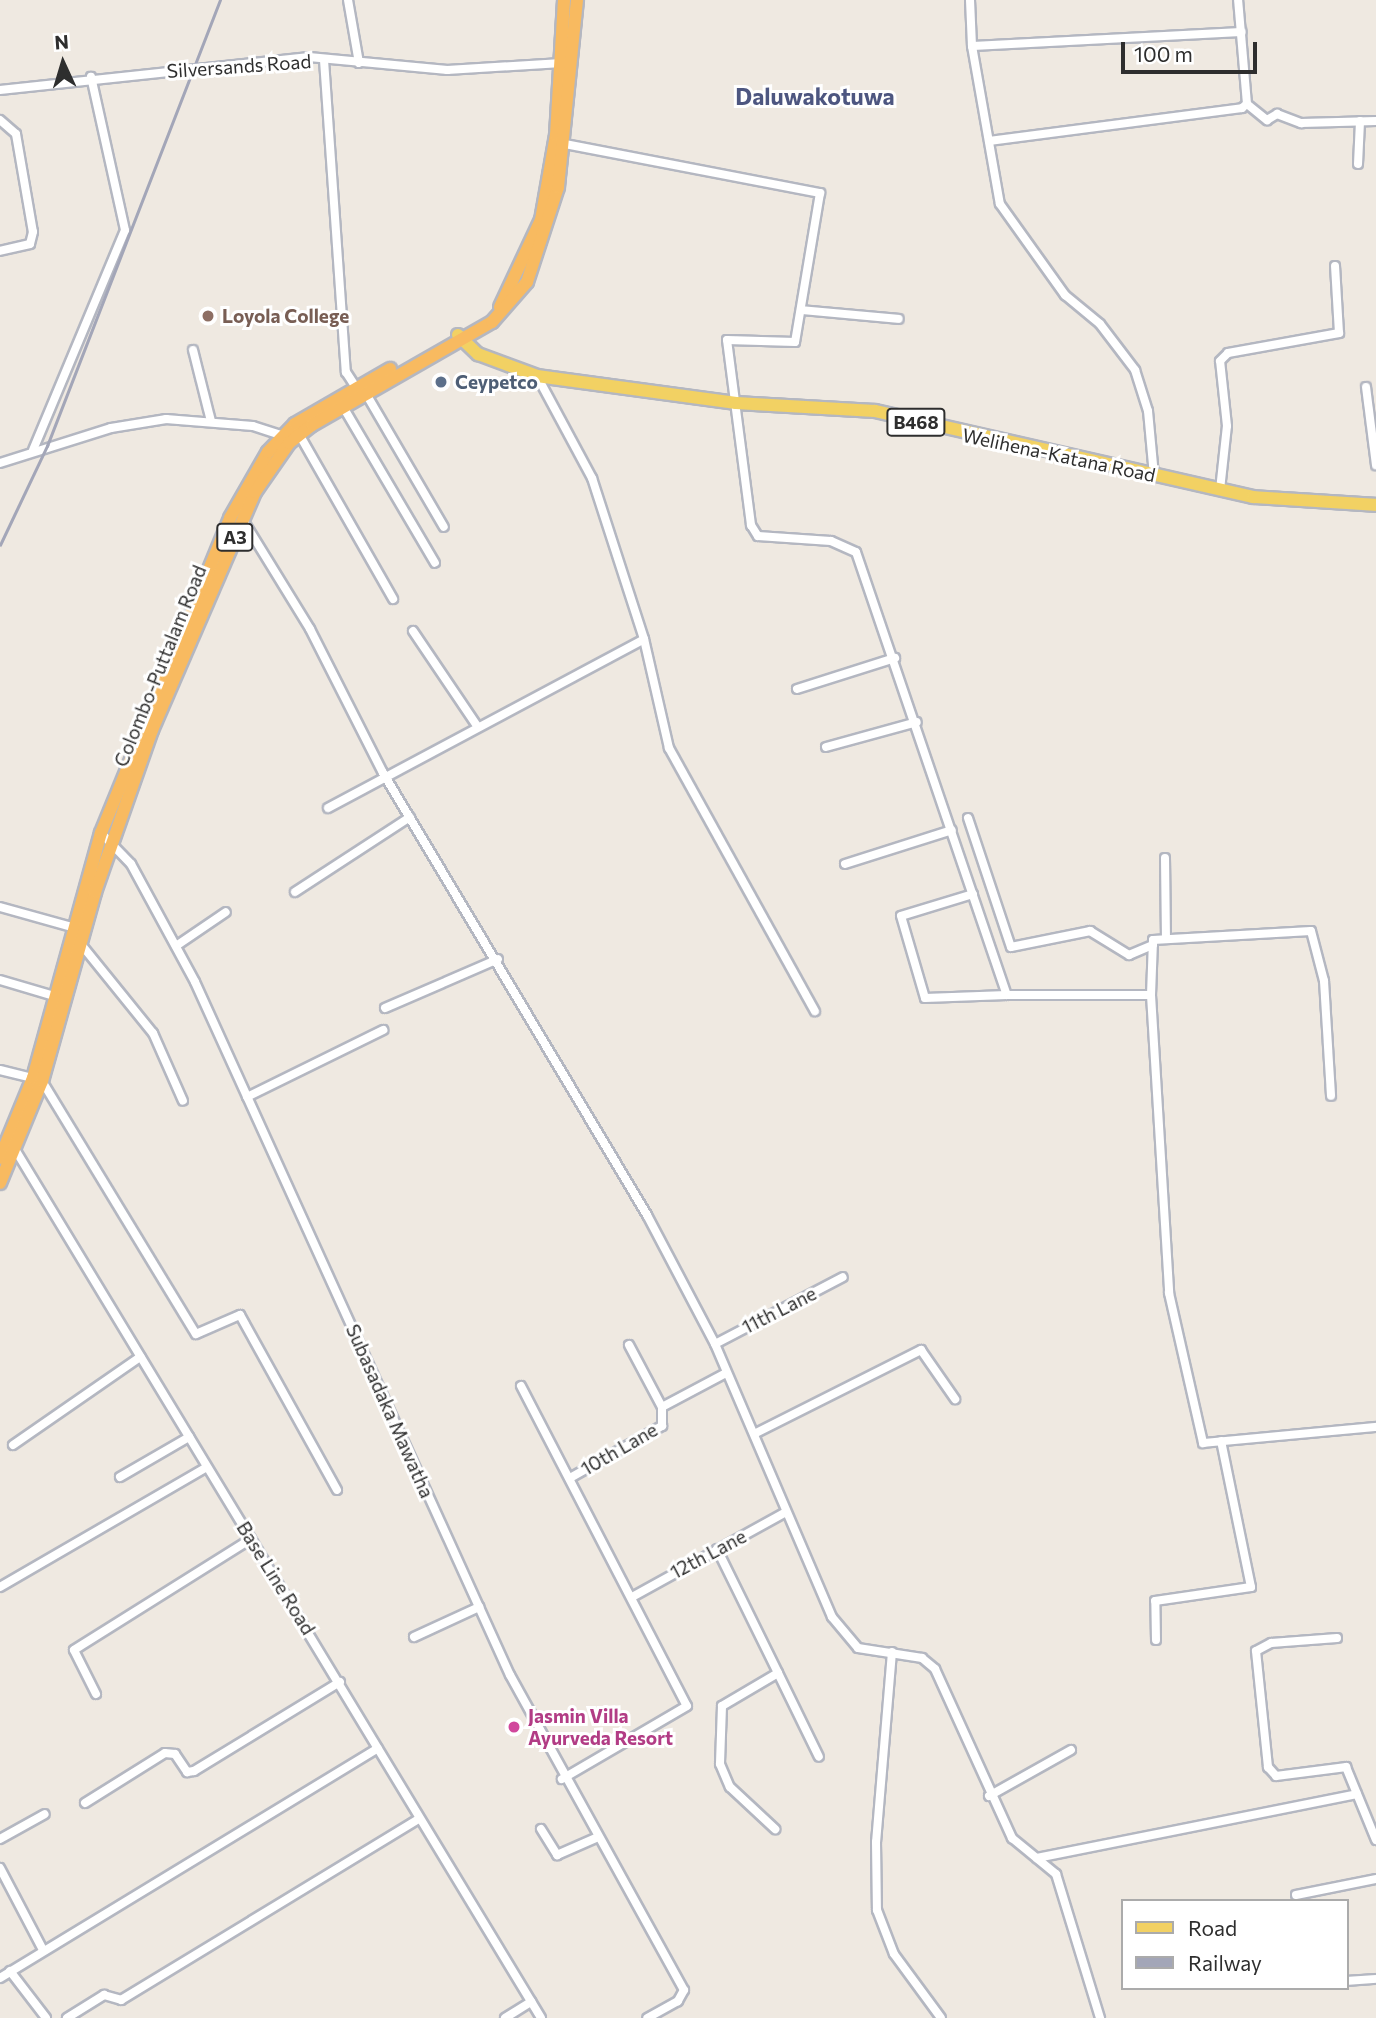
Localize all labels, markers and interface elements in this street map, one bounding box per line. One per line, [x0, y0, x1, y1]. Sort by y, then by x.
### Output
north arrow [28, 28, 98, 98]
scale bar [1124, 28, 1260, 72]
text: N [54, 30, 69, 54]
text: 100 m [1134, 41, 1193, 66]
street label: Silversands Road [166, 50, 312, 82]
district label: Daluwakotuwa [735, 82, 895, 110]
place label: Loyola College [222, 305, 349, 327]
marker: Loyola College [200, 308, 216, 324]
place label: Ceypetco [455, 371, 538, 393]
marker: Ceypetco [433, 374, 449, 390]
road number: B468 [886, 408, 946, 436]
street label: Welihena-Katana Road [960, 423, 1158, 487]
road number: A3 [216, 522, 254, 552]
street label: Colombo-Puttalam Road [109, 562, 211, 770]
street label: 11th Lane [738, 1282, 820, 1338]
street label: Subasadaka Mawatha [341, 1321, 439, 1501]
street label: 10th Lane [577, 1418, 661, 1480]
street label: Base Line Road [232, 1517, 320, 1639]
street label: 12th Lane [666, 1525, 750, 1583]
place label: Jasmin Villa Ayurveda Resort [528, 1705, 673, 1749]
marker: Jasmin Villa Ayurveda Resort [506, 1719, 522, 1735]
legend [1120, 1899, 1348, 1990]
text: Road [1188, 1915, 1237, 1940]
text: Railway [1188, 1950, 1262, 1975]

